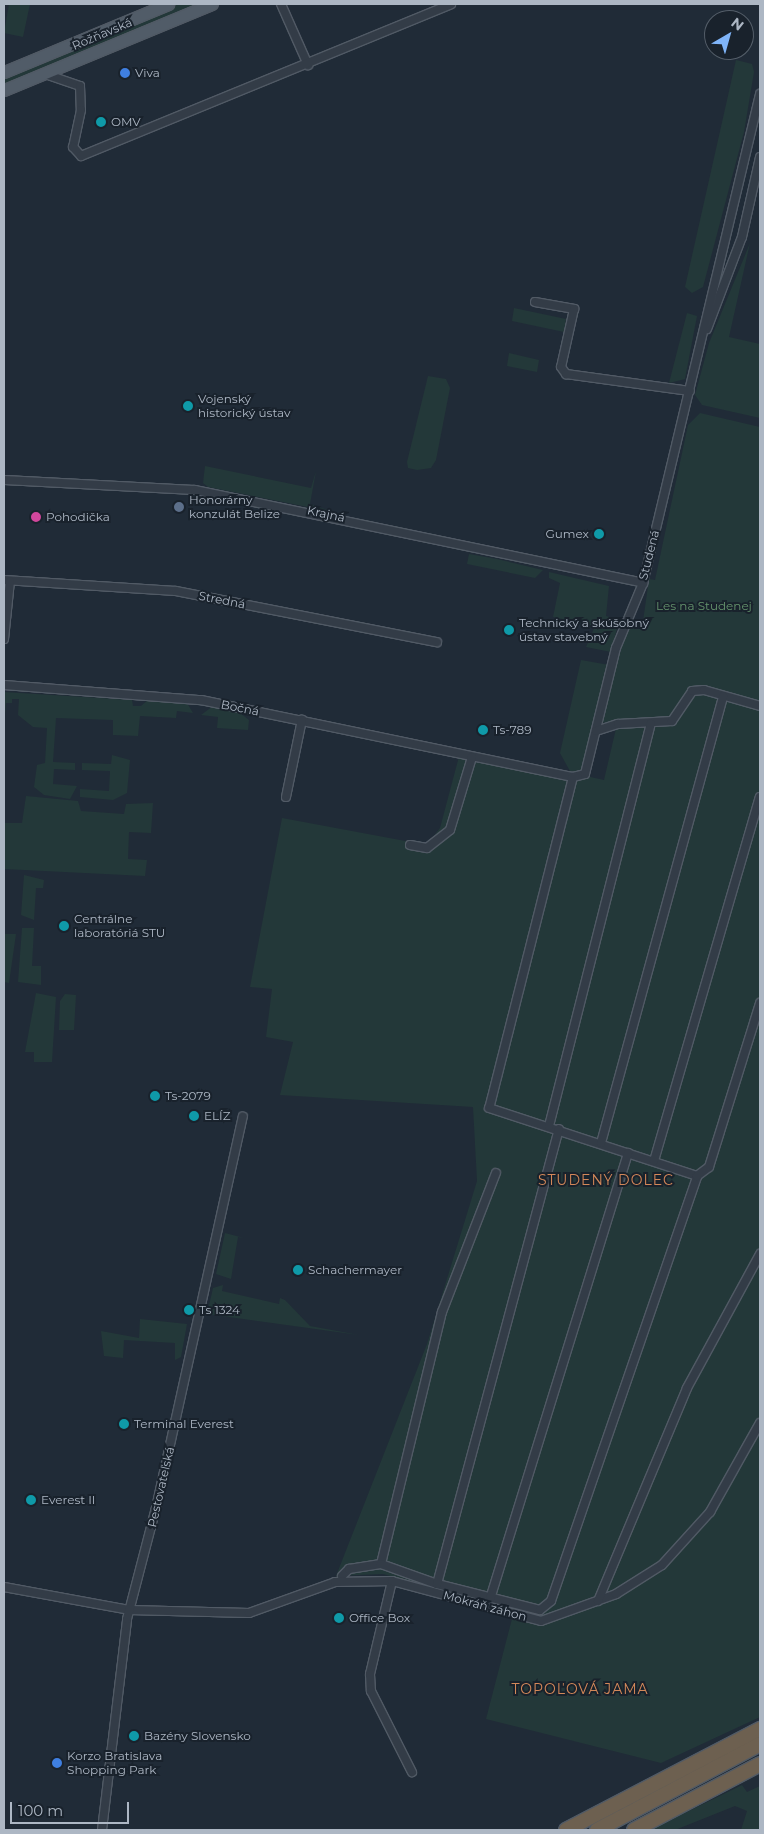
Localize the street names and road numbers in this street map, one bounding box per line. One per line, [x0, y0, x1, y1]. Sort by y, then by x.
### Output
street label: Rožňavská [70, 15, 134, 53]
street label: Krajná [306, 503, 346, 525]
street label: Studená [636, 529, 662, 581]
street label: Stredná [197, 588, 247, 612]
street label: Bočná [220, 697, 260, 719]
street label: Pestovateľská [145, 1445, 177, 1529]
street label: Mokráň záhon [442, 1588, 528, 1624]

